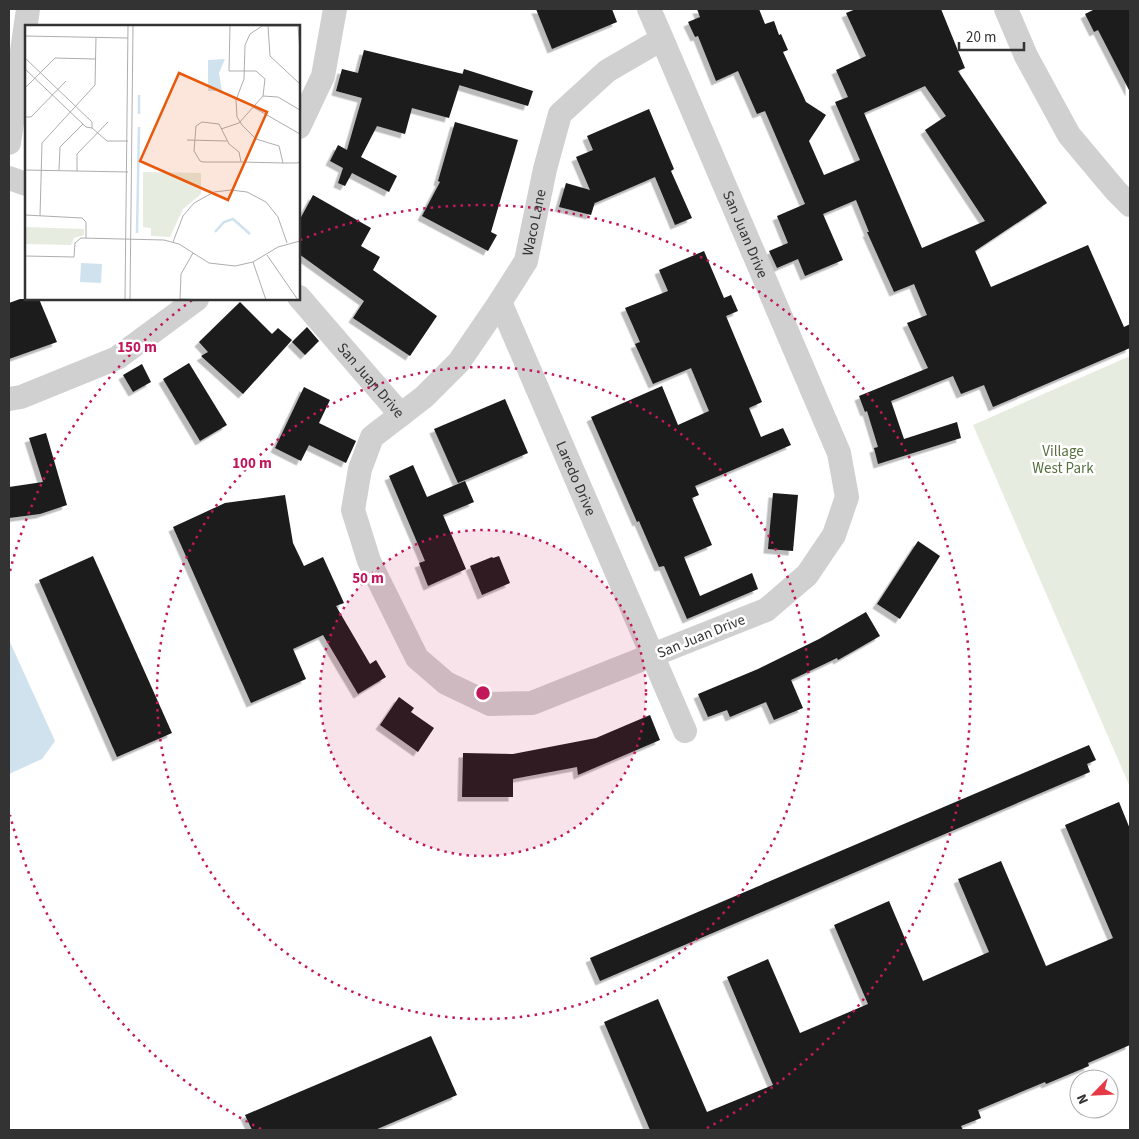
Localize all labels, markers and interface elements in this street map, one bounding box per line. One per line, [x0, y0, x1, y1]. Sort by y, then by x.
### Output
scale bar [959, 20, 1024, 52]
inset map [25, 25, 300, 300]
text: 20 m [966, 27, 996, 48]
street label: Waco Lane [517, 187, 552, 258]
street label: San Juan Drive [717, 187, 773, 282]
text: 150 m [117, 337, 157, 358]
street label: San Juan Drive [332, 338, 409, 423]
street label: Laredo Drive [550, 438, 601, 519]
park label: Village West Park [1032, 441, 1094, 479]
text: 100 m [232, 453, 272, 474]
text: 50 m [352, 568, 384, 589]
street label: San Juan Drive [654, 609, 748, 664]
centre of rings [474, 684, 492, 702]
north arrow [1069, 1069, 1119, 1119]
text: N [1072, 1091, 1094, 1107]

